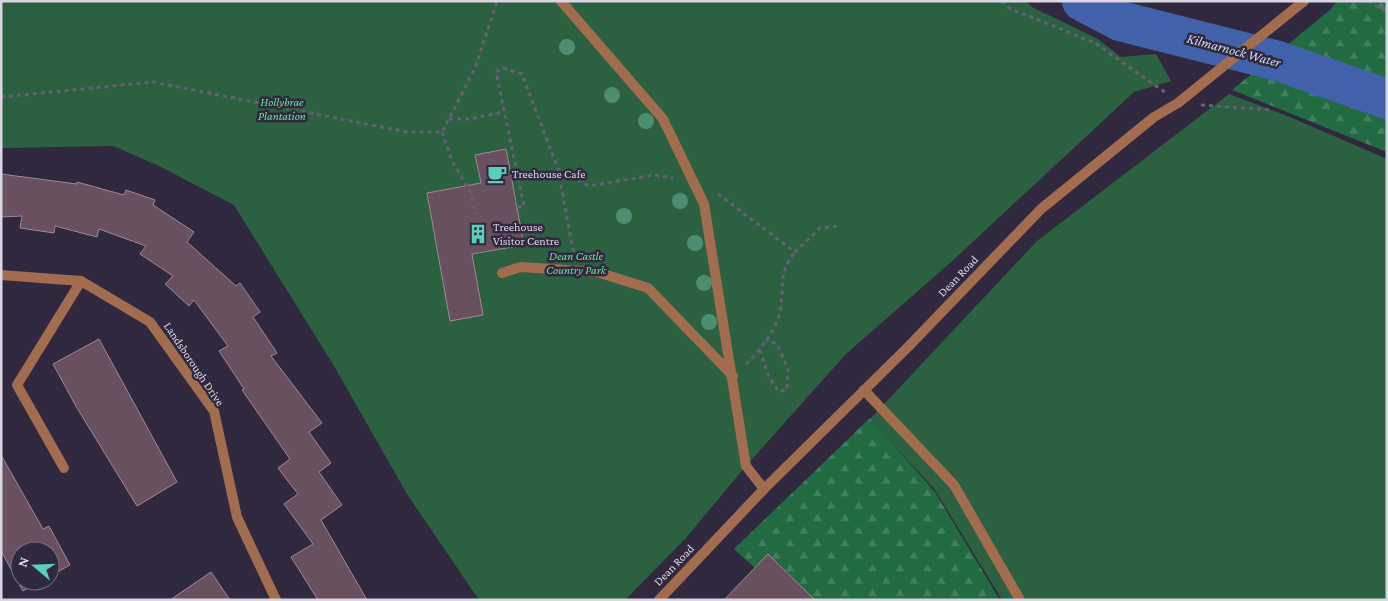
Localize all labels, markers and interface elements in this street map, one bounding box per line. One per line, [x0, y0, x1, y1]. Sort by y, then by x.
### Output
water label: Kilmarnock Water [1185, 30, 1284, 71]
park label: Hollybrae Plantation [258, 95, 306, 123]
cafe icon: Treehouse Cafe [486, 163, 508, 185]
place label: Treehouse Cafe [512, 167, 585, 181]
place label: Treehouse Visitor Centre [493, 220, 559, 248]
building icon: Treehouse Visitor Centre [467, 223, 489, 245]
park label: Dean Castle Country Park [546, 249, 607, 277]
street label: Dean Road [935, 252, 982, 300]
street label: Landsborough Drive [161, 319, 227, 409]
north arrow [10, 541, 60, 591]
street label: Dean Road [651, 541, 698, 589]
text: N [14, 554, 32, 569]

